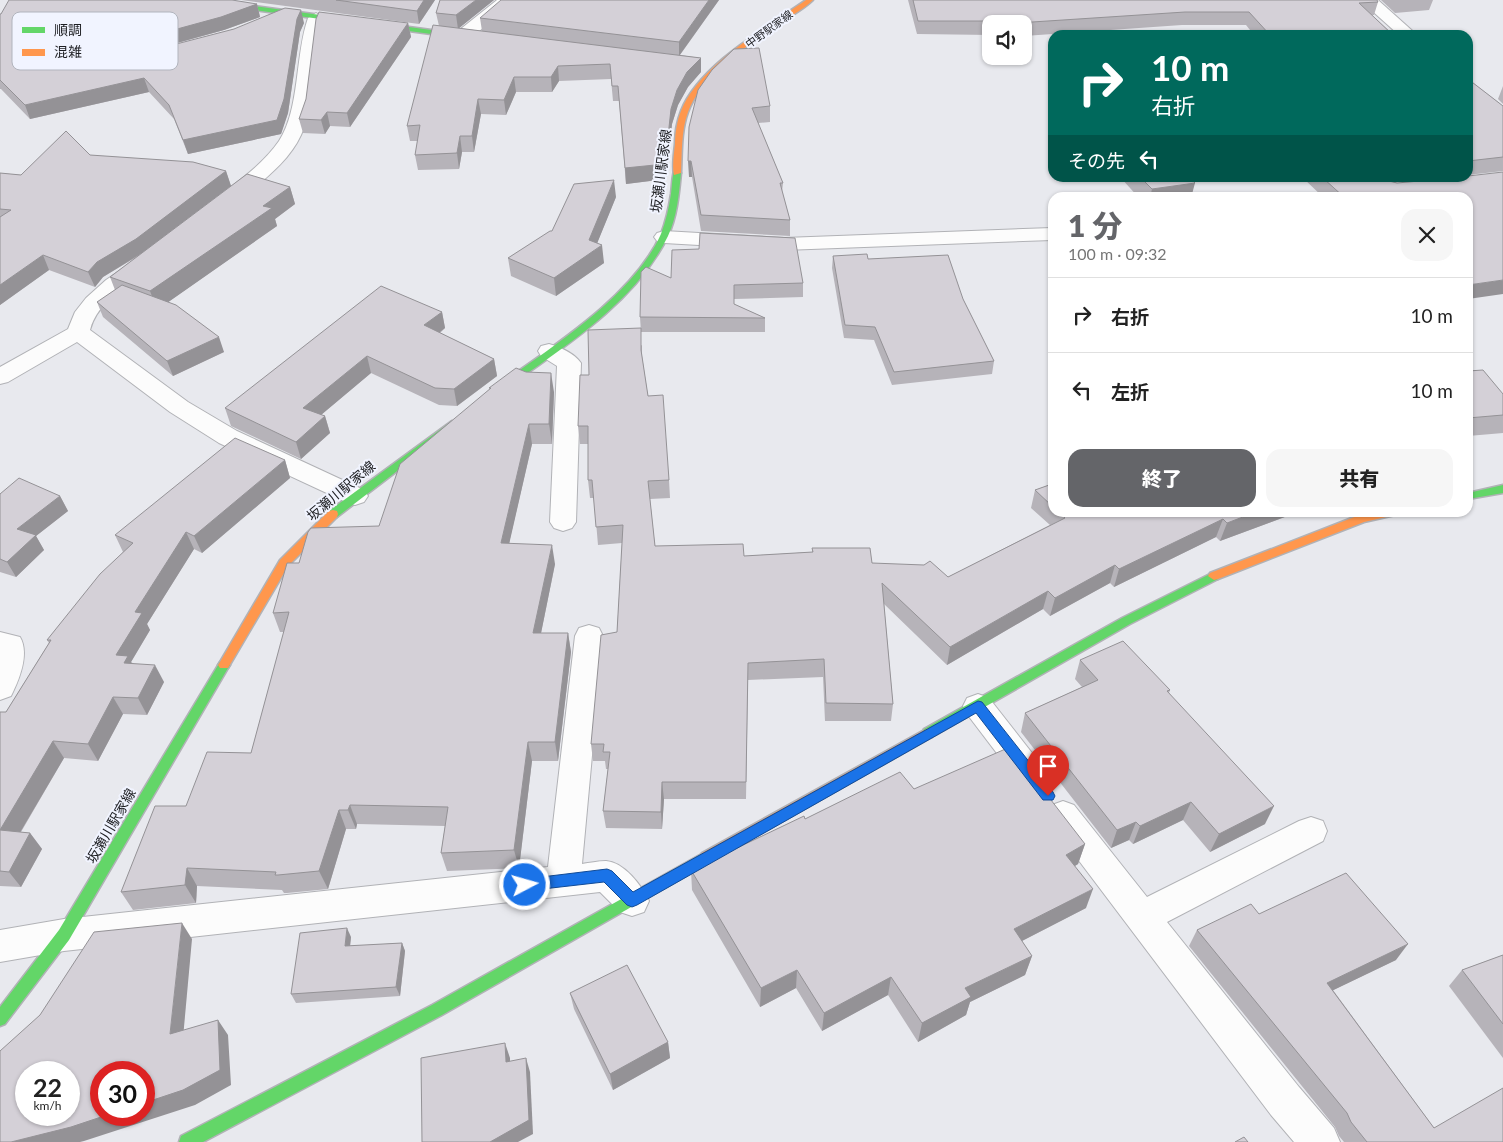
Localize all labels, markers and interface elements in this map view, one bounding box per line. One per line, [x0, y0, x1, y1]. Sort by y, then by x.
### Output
street label: 中野駅家線 [743, 7, 795, 50]
legend [12, 12, 178, 70]
map controls [982, 15, 1032, 65]
button: sound [982, 15, 1032, 65]
text: 順調 [54, 21, 82, 38]
text: 混雑 [54, 43, 82, 60]
text: 10 m [1151, 46, 1229, 88]
icon: right [1068, 50, 1133, 115]
text: 右折 [1151, 92, 1195, 119]
street label: 坂瀬川駅家線 [647, 128, 674, 214]
icon: left [1135, 145, 1163, 173]
text: その先 [1068, 149, 1125, 172]
text: 1 分 [1068, 207, 1122, 243]
button: close [1401, 209, 1453, 261]
text: 100 m · 09:32 [1068, 244, 1167, 263]
icon: right [1068, 301, 1096, 329]
text: 10 m [1410, 304, 1453, 327]
text: 右折 [1111, 305, 1149, 328]
icon: left [1068, 376, 1096, 404]
text: 10 m [1410, 379, 1453, 402]
text: 左折 [1111, 380, 1149, 403]
button: 終了 [1068, 449, 1256, 507]
button: 共有 [1266, 449, 1453, 507]
street label: 坂瀬川駅家線 [303, 457, 378, 524]
pin [1027, 745, 1069, 796]
icon: arrive [1034, 752, 1062, 780]
street label: 坂瀬川駅家線 [82, 785, 139, 866]
position arrow [498, 858, 550, 910]
speed limit sign: 30 [90, 1061, 155, 1126]
text: 22 [33, 1072, 62, 1102]
text: km/h [33, 1098, 62, 1113]

